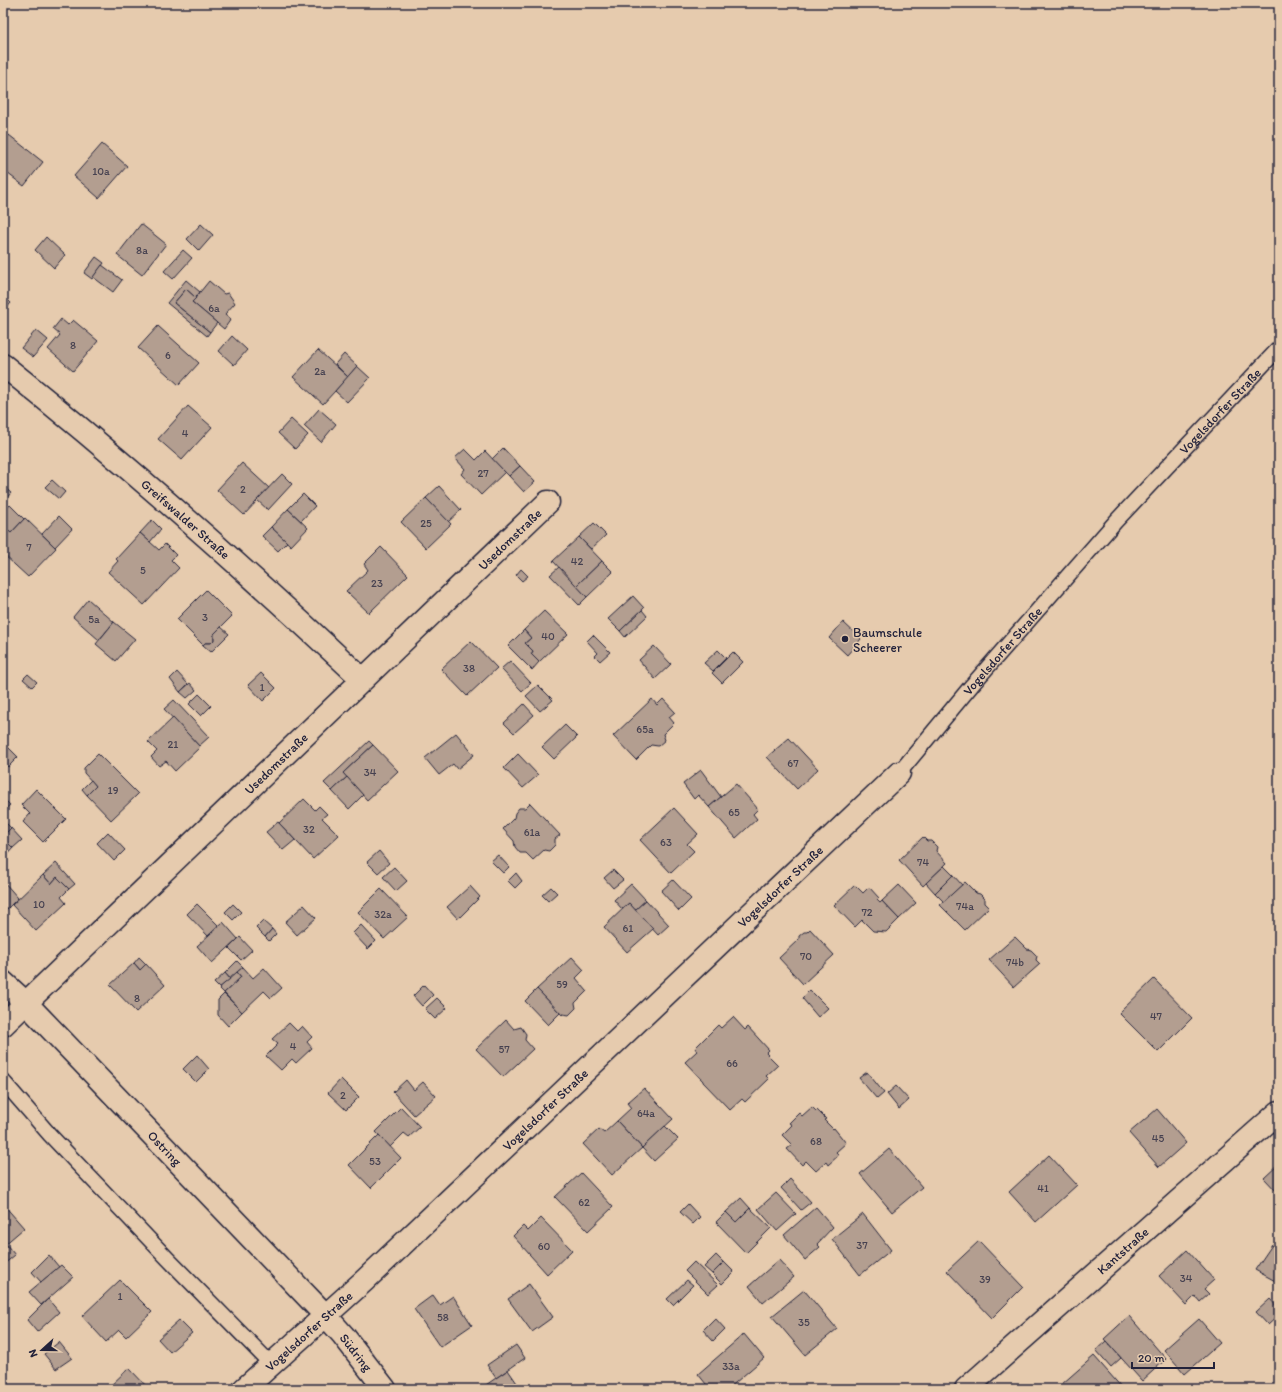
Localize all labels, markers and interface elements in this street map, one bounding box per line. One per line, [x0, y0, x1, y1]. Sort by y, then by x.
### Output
house number: 10a [92, 165, 110, 178]
house number: 8a [136, 244, 148, 257]
house number: 6a [208, 302, 220, 315]
house number: 8 [70, 339, 76, 352]
house number: 6 [165, 349, 171, 362]
house number: 2a [314, 365, 326, 378]
street label: Vogelsdorfer Straße [1176, 365, 1264, 457]
house number: 4 [182, 427, 189, 440]
house number: 27 [477, 467, 489, 480]
street label: Greifswalder Straße [138, 476, 233, 562]
house number: 2 [240, 483, 246, 496]
street label: Usedomstraße [475, 505, 544, 573]
house number: 25 [420, 517, 432, 530]
house number: 7 [26, 541, 32, 554]
house number: 42 [571, 555, 583, 568]
house number: 5 [140, 564, 146, 577]
house number: 23 [371, 577, 383, 590]
street label: Vogelsdorfer Straße [960, 604, 1045, 698]
house number: 3 [202, 611, 208, 624]
house number: 5a [88, 613, 100, 626]
place label: Baumschule Scheerer [853, 625, 922, 655]
house number: 40 [541, 630, 555, 643]
marker: Baumschule Scheerer [840, 634, 850, 644]
house number: 38 [463, 662, 475, 675]
house number: 1 [259, 681, 265, 694]
house number: 65a [636, 723, 654, 736]
street label: Usedomstraße [241, 730, 310, 797]
house number: 21 [168, 738, 178, 751]
house number: 67 [787, 757, 799, 770]
house number: 34 [364, 766, 377, 779]
house number: 19 [108, 784, 119, 797]
house number: 65 [728, 806, 740, 819]
house number: 32 [303, 823, 315, 836]
house number: 61a [524, 826, 541, 839]
house number: 63 [660, 836, 672, 849]
street label: Vogelsdorfer Straße [734, 842, 826, 930]
house number: 74 [917, 856, 929, 869]
house number: 10 [33, 898, 45, 911]
house number: 74a [956, 900, 974, 913]
house number: 72 [861, 906, 873, 919]
house number: 32a [374, 908, 392, 921]
house number: 61 [623, 922, 633, 935]
house number: 70 [800, 950, 812, 963]
house number: 74b [1006, 956, 1024, 969]
house number: 59 [556, 978, 568, 991]
house number: 8 [134, 992, 140, 1005]
house number: 47 [1150, 1010, 1163, 1023]
house number: 4 [290, 1040, 297, 1053]
house number: 57 [498, 1043, 510, 1056]
house number: 66 [726, 1057, 738, 1070]
street label: Vogelsdorfer Straße [499, 1065, 591, 1153]
house number: 2 [340, 1089, 346, 1102]
house number: 64a [637, 1107, 655, 1120]
street label: Ostring [145, 1127, 185, 1169]
house number: 45 [1152, 1132, 1164, 1145]
house number: 68 [810, 1135, 822, 1148]
house number: 53 [369, 1155, 381, 1168]
house number: 41 [1037, 1182, 1049, 1195]
house number: 62 [578, 1196, 590, 1209]
street label: Kantstraße [1094, 1224, 1151, 1277]
house number: 37 [856, 1239, 868, 1252]
house number: 60 [538, 1240, 551, 1253]
house number: 34 [1180, 1272, 1193, 1285]
house number: 39 [979, 1273, 991, 1286]
street label: Vogelsdorfer Straße [262, 1288, 355, 1374]
house number: 1 [117, 1290, 123, 1303]
house number: 58 [437, 1311, 449, 1324]
house number: 35 [798, 1316, 810, 1329]
north arrow [22, 1330, 62, 1370]
street label: Südring [337, 1330, 376, 1374]
scale bar [1132, 1344, 1214, 1370]
text: N [26, 1348, 41, 1359]
text: 20 m [1138, 1351, 1165, 1365]
house number: 33a [722, 1360, 740, 1373]

